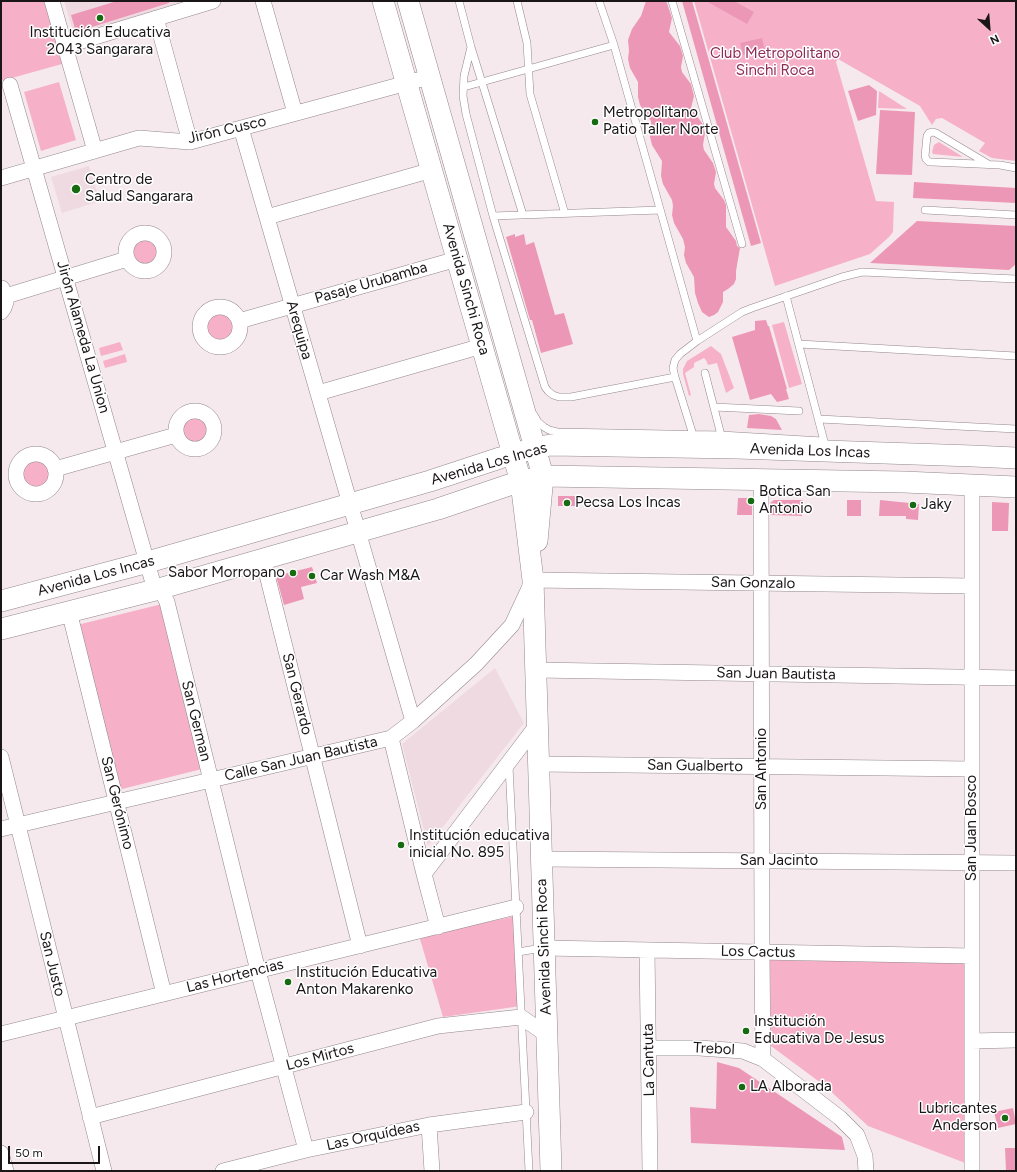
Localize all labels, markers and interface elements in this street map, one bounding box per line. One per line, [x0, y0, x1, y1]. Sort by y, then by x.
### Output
north arrow [969, 8, 1009, 48]
marker: Institución Educativa 2043 Sangarara [95, 13, 105, 23]
place label: Institución Educativa 2043 Sangarara [29, 24, 171, 59]
text: N [988, 32, 1001, 47]
park label: Club Metropolitano Sinchi Roca [710, 45, 840, 80]
place label: Metropolitano Patio Taller Norte [603, 104, 719, 139]
street label: Jirón Cusco [186, 112, 268, 148]
marker: Metropolitano Patio Taller Norte [590, 117, 600, 127]
place label: Centro de Salud Sangarara [85, 171, 193, 206]
marker: Centro de Salud Sangarara [70, 183, 82, 195]
street label: Avenida Sinchi Roca [439, 221, 493, 357]
street label: Pasaje Urubamba [313, 258, 429, 308]
street label: Jirón Alameda La Union [53, 259, 113, 415]
street label: Arequipa [282, 298, 316, 362]
street label: Avenida Los Incas [429, 439, 549, 489]
street label: Avenida Los Incas [750, 440, 870, 462]
place label: Botica San Antonio [759, 483, 831, 518]
place label: Pecsa Los Incas [575, 494, 681, 512]
marker: Botica San Antonio [746, 496, 756, 506]
place label: Jaky [921, 496, 952, 514]
marker: Pecsa Los Incas [562, 498, 572, 508]
marker: Jaky [908, 500, 918, 510]
street label: Avenida Los Incas [36, 552, 156, 600]
place label: Sabor Morropano [168, 564, 285, 582]
place label: Car Wash M&A [320, 567, 420, 585]
marker: Sabor Morropano [288, 568, 298, 578]
marker: Car Wash M&A [307, 571, 317, 581]
street label: San Gonzalo [711, 573, 795, 593]
street label: San Gerardo [278, 651, 316, 737]
street label: San Juan Bautista [716, 664, 836, 684]
street label: San German [177, 679, 215, 763]
street label: San Antonio [753, 728, 771, 810]
street label: Calle San Juan Bautista [223, 733, 379, 785]
street label: San Gerónimo [97, 754, 137, 852]
street label: San Gualberto [647, 756, 743, 776]
street label: San Juan Bosco [963, 775, 981, 881]
place label: Institución educativa inicial No. 895 [409, 827, 550, 862]
marker: Institución educativa inicial No. 895 [396, 840, 406, 850]
street label: San Jacinto [740, 852, 818, 870]
street label: Avenida Sinchi Roca [533, 879, 555, 1015]
street label: San Justo [35, 930, 69, 998]
street label: Los Cactus [720, 942, 796, 962]
street label: Las Hortencias [184, 955, 286, 997]
place label: Institución Educativa Anton Makarenko [296, 964, 437, 999]
marker: Institución Educativa Anton Makarenko [283, 977, 293, 987]
place label: Institución Educativa De Jesus [754, 1013, 884, 1048]
street label: La Cantuta [639, 1023, 659, 1097]
marker: Institución Educativa De Jesus [741, 1026, 751, 1036]
street label: Los Mirtos [284, 1039, 356, 1075]
street label: Trebol [693, 1039, 735, 1059]
place label: LA Alborada [750, 1078, 832, 1096]
marker: LA Alborada [737, 1082, 747, 1092]
place label: Lubricantes Anderson [919, 1100, 997, 1135]
marker: Lubricantes Anderson [1000, 1113, 1010, 1123]
street label: Las Orquídeas [325, 1117, 421, 1155]
scale bar [10, 1138, 102, 1164]
text: 50 m [15, 1146, 43, 1160]

